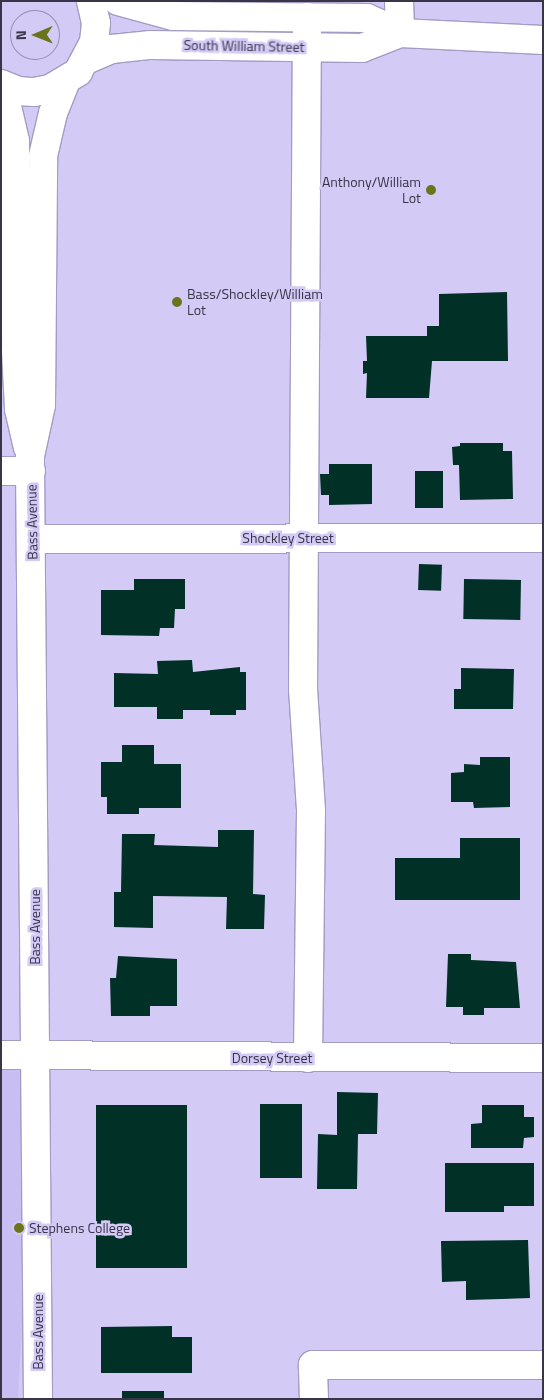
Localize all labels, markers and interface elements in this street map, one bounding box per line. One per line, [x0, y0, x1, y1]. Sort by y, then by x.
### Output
north arrow [10, 10, 60, 60]
text: N [10, 30, 31, 40]
street label: South William Street [183, 37, 305, 55]
place label: Anthony/William Lot [322, 174, 421, 206]
marker: Anthony/William Lot [425, 184, 437, 196]
place label: Bass/Shockley/William Lot [187, 286, 323, 318]
marker: Bass/Shockley/William Lot [171, 296, 183, 308]
street label: Bass Avenue [23, 484, 41, 560]
street label: Shockley Street [242, 530, 334, 546]
street label: Bass Avenue [27, 889, 43, 965]
street label: Dorsey Street [232, 1050, 312, 1066]
place label: Stephens College [29, 1220, 130, 1236]
marker: Stephens College [13, 1222, 25, 1234]
street label: Bass Avenue [30, 1294, 46, 1370]

